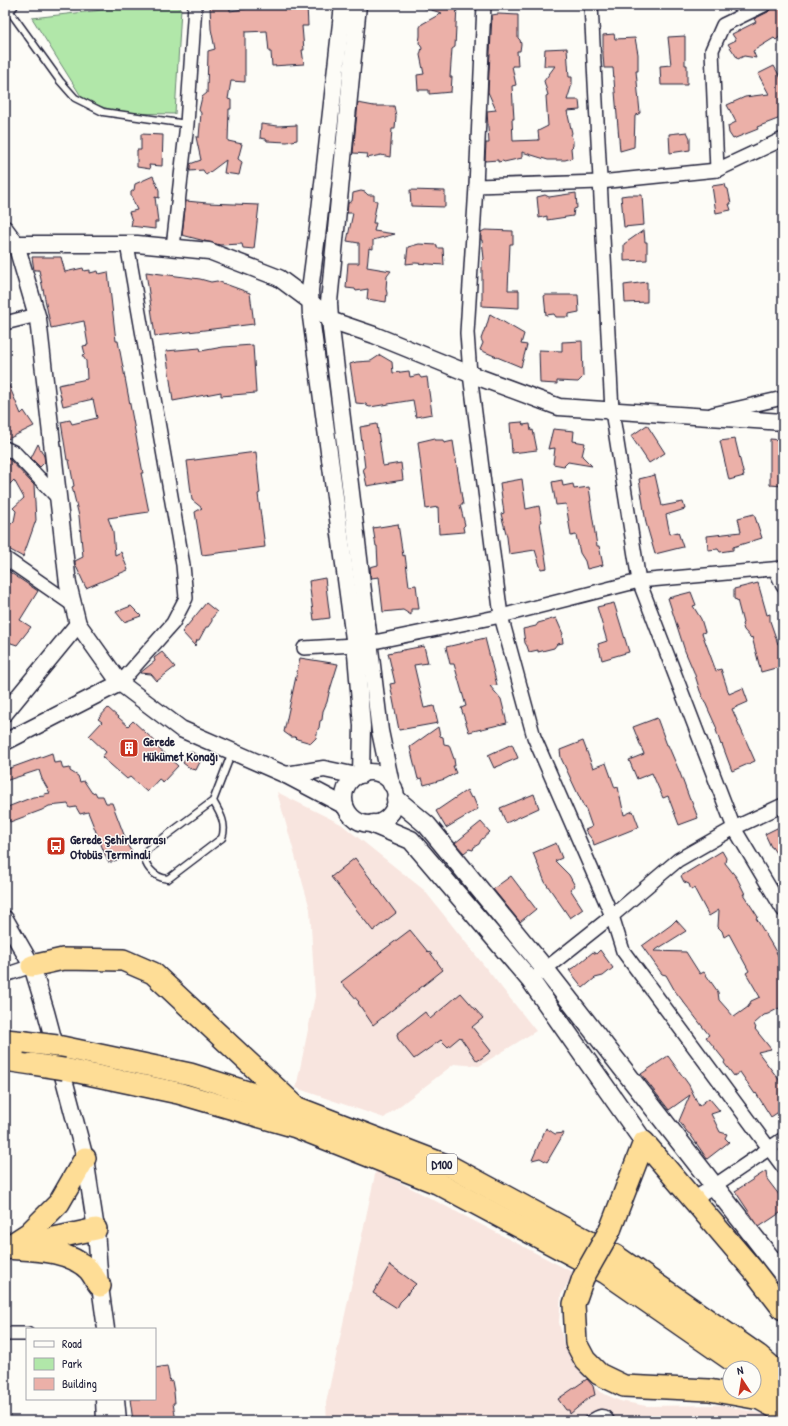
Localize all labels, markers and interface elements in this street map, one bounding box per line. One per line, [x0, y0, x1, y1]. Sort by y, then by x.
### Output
place label: Gerede Hükümet Konağı [143, 732, 218, 766]
building icon: Gerede Hükümet Konağı [118, 737, 140, 759]
place label: Gerede Şehirlerarası Otobüs Terminali [70, 830, 166, 863]
bus stop icon: Gerede Şehirlerarası Otobüs Terminali [45, 835, 67, 857]
road number: D100 [427, 1154, 457, 1174]
legend [26, 1328, 156, 1400]
text: Road [62, 1335, 82, 1352]
text: Park [62, 1355, 82, 1372]
north arrow [722, 1360, 762, 1400]
text: N [736, 1363, 744, 1378]
text: Building [62, 1375, 97, 1392]

